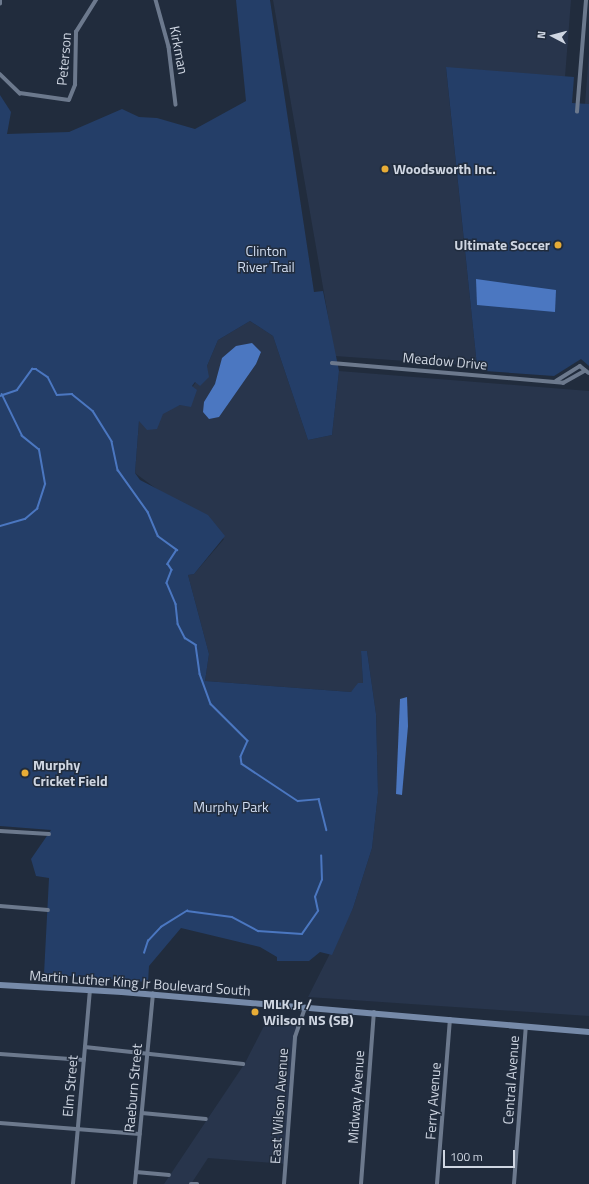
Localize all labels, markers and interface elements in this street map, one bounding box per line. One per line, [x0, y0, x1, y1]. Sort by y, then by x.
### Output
north arrow [533, 16, 573, 56]
street label: Kirkman [166, 24, 192, 76]
text: N [533, 30, 549, 39]
street label: Peterson [53, 32, 75, 86]
place label: Woodsworth Inc. [393, 161, 496, 177]
marker: Woodsworth Inc. [380, 164, 390, 174]
place label: Ultimate Soccer [454, 237, 550, 253]
marker: Ultimate Soccer [553, 240, 563, 250]
park label: Clinton River Trail [237, 243, 295, 276]
street label: Meadow Drive [402, 349, 488, 373]
place label: Murphy Cricket Field [33, 757, 108, 790]
marker: Murphy Cricket Field [20, 768, 30, 778]
park label: Murphy Park [193, 799, 269, 815]
street label: Martin Luther King Jr Boulevard South [29, 967, 251, 999]
place label: MLK Jr / Wilson NS (SB) [263, 996, 353, 1028]
marker: MLK Jr / Wilson NS (SB) [250, 1007, 260, 1017]
street label: Central Avenue [500, 1035, 522, 1125]
street label: Raeburn Street [121, 1043, 145, 1133]
street label: East Wilson Avenue [267, 1047, 291, 1165]
street label: Midway Avenue [344, 1050, 368, 1144]
street label: Elm Street [59, 1054, 81, 1118]
street label: Ferry Avenue [422, 1062, 444, 1140]
scale bar [445, 1142, 517, 1168]
text: 100 m [450, 1147, 483, 1166]

